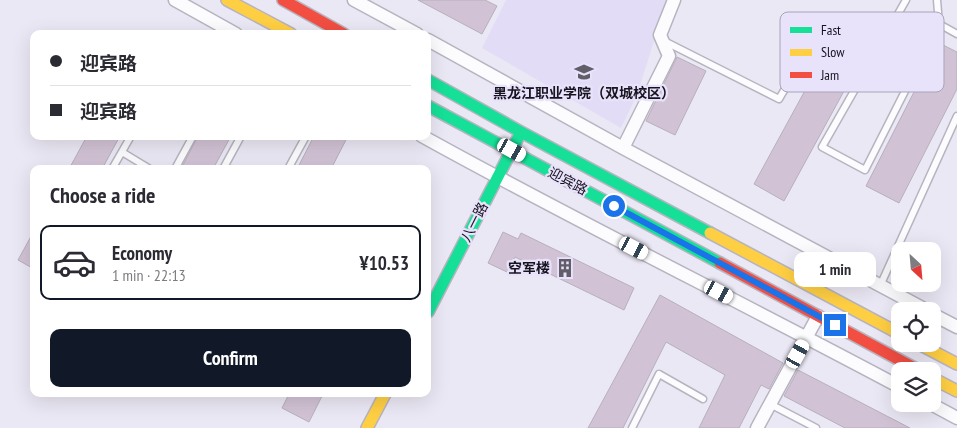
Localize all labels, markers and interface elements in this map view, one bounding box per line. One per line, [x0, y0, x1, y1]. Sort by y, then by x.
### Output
legend [780, 12, 944, 92]
text: Fast [821, 21, 841, 39]
text: Slow [821, 43, 845, 61]
text: 迎宾路 [80, 51, 137, 75]
school or university icon: 黑龙江职业学院（双城校区） [573, 61, 595, 83]
text: Jam [820, 66, 839, 84]
place label: 黑龙江职业学院（双城校区） [493, 84, 675, 102]
text: 迎宾路 [80, 99, 137, 123]
car [495, 136, 528, 164]
street label: 迎宾路 [545, 163, 591, 199]
text: Choose a ride [50, 181, 155, 209]
route start [603, 195, 625, 217]
street label: 八一路 [456, 199, 492, 245]
car [617, 235, 650, 261]
icon: car [52, 240, 97, 285]
text: Economy [112, 241, 172, 265]
north arrow [891, 242, 941, 292]
map controls [891, 242, 941, 412]
text: ¥10.53 [360, 251, 409, 275]
callout: 1 min [794, 252, 876, 288]
building icon: 空军楼 [554, 257, 576, 279]
place label: 空军楼 [508, 259, 550, 277]
text: 1 min [819, 259, 851, 279]
text: 1 min · 22:13 [112, 265, 186, 285]
car [702, 278, 735, 306]
button: locate [891, 302, 941, 352]
route end [824, 314, 846, 336]
button: Confirm [50, 329, 411, 387]
car [784, 337, 811, 371]
button: layers [891, 362, 941, 412]

